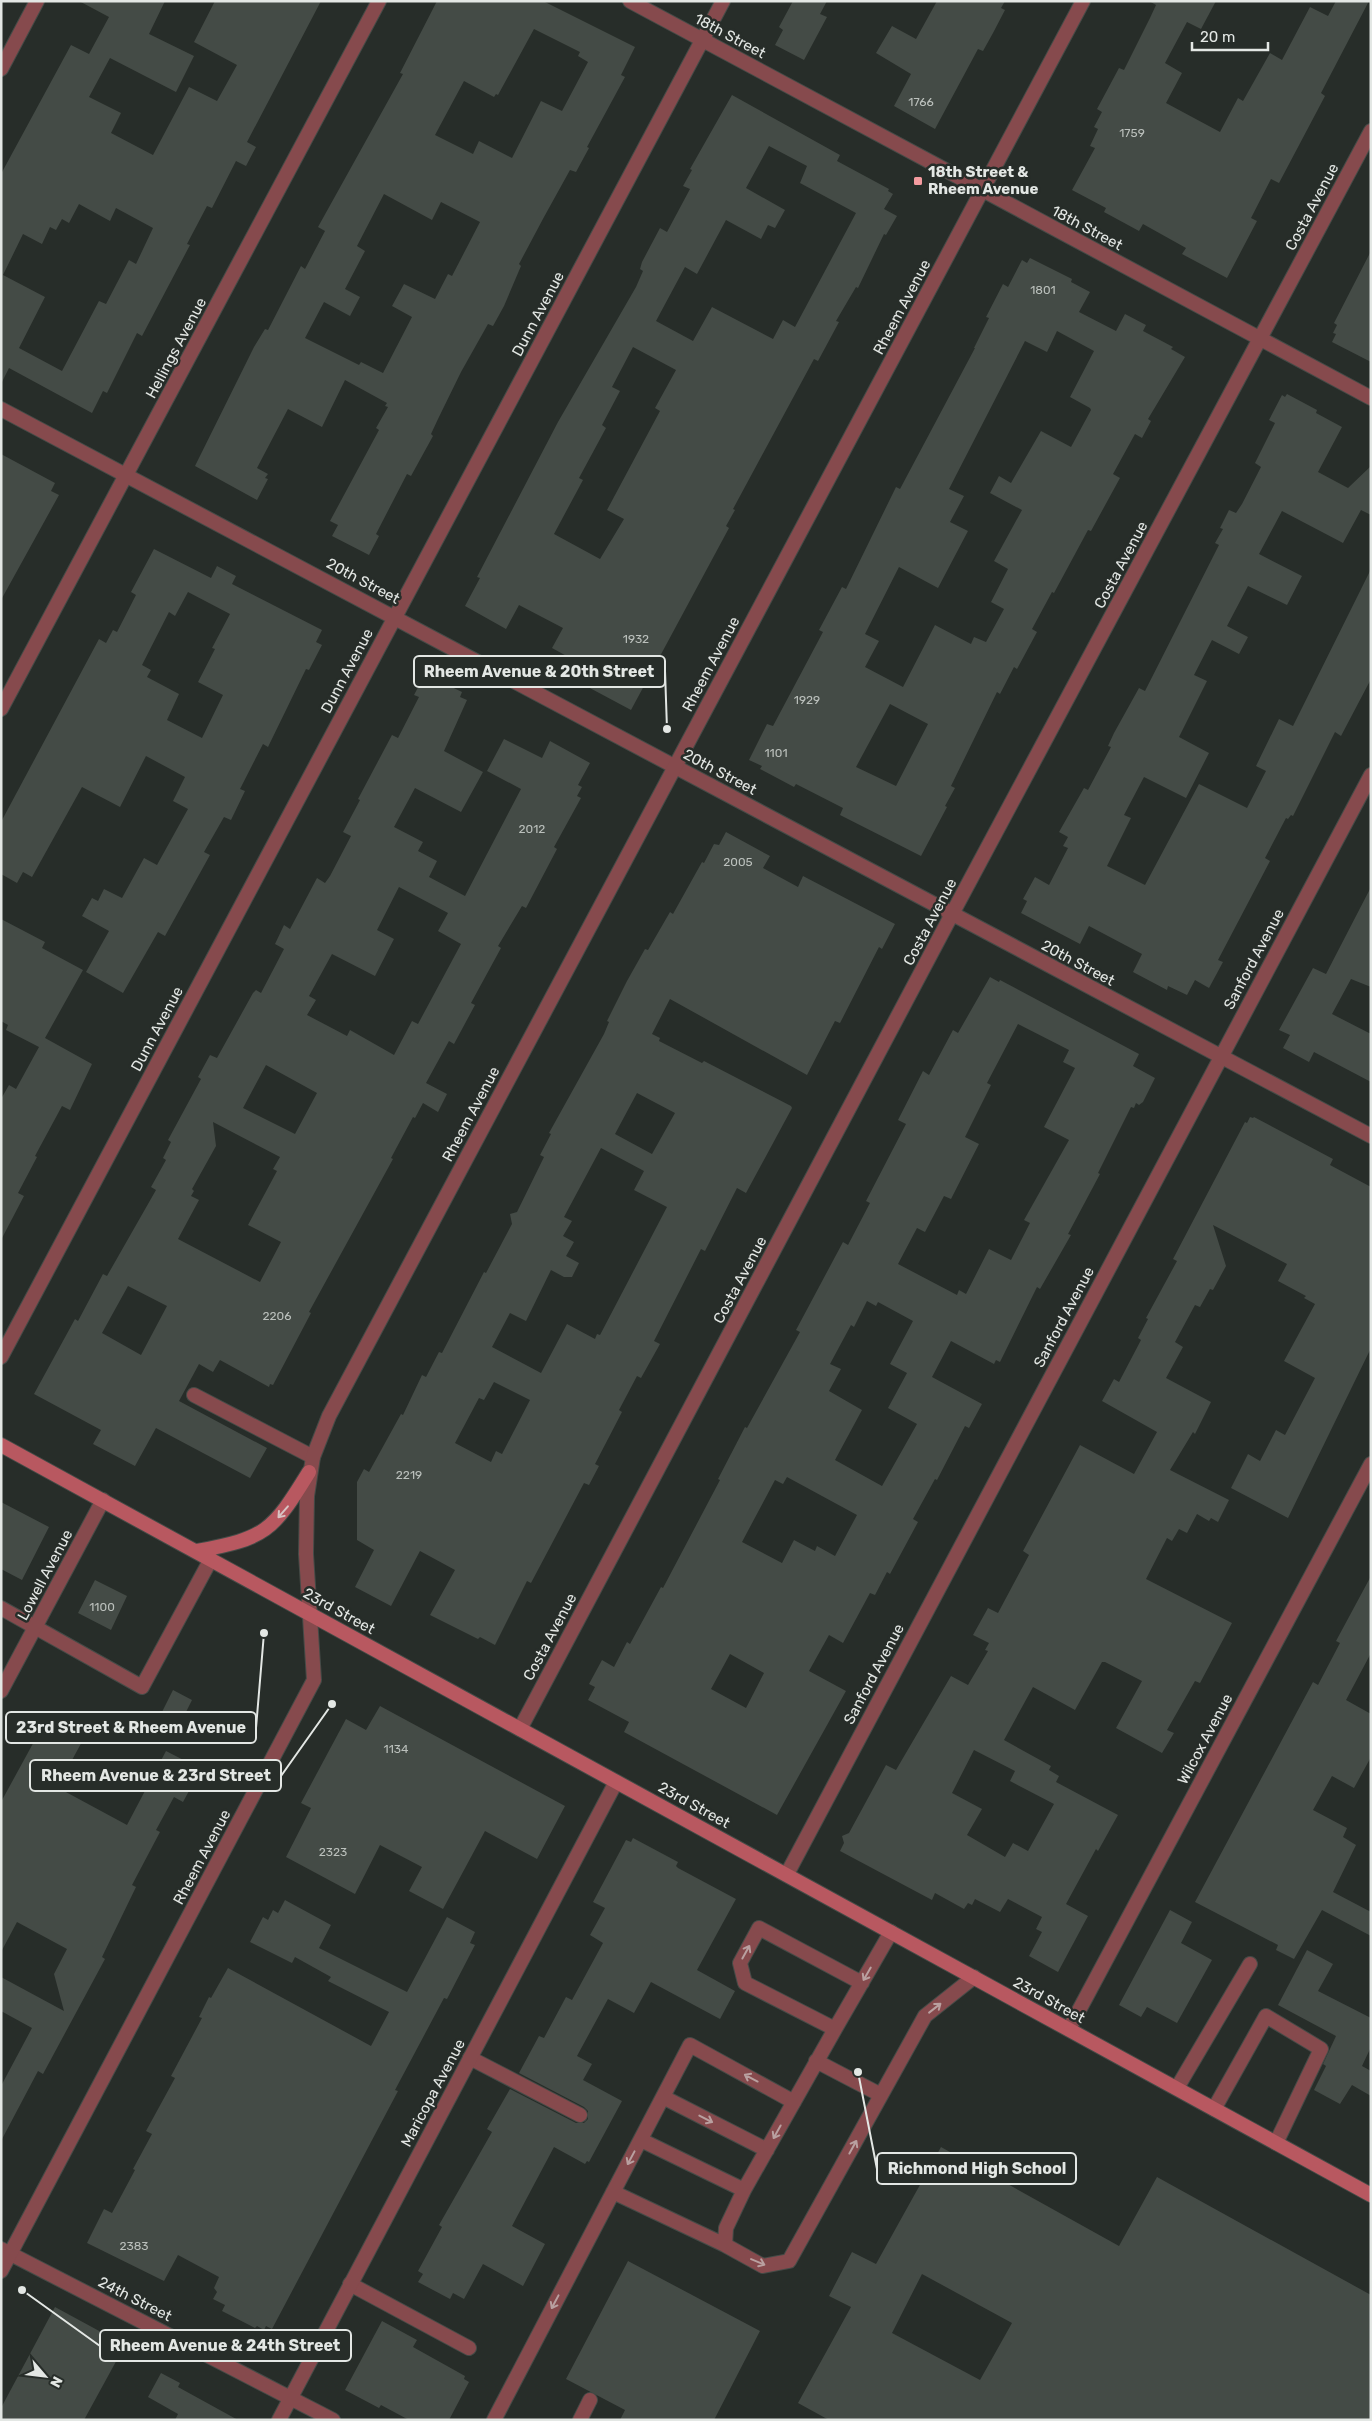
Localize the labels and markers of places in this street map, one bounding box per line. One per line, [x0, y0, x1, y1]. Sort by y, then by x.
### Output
place label: 18th Street & Rheem Avenue [928, 163, 1038, 198]
marker: 18th Street & Rheem Avenue [912, 175, 924, 187]
callout: Rheem Avenue & 20th Street [414, 656, 665, 687]
callout: 23rd Street & Rheem Avenue [6, 1712, 256, 1743]
callout: Rheem Avenue & 23rd Street [30, 1760, 281, 1791]
callout: Richmond High School [877, 2153, 1076, 2184]
callout: Rheem Avenue & 24th Street [100, 2330, 351, 2361]

